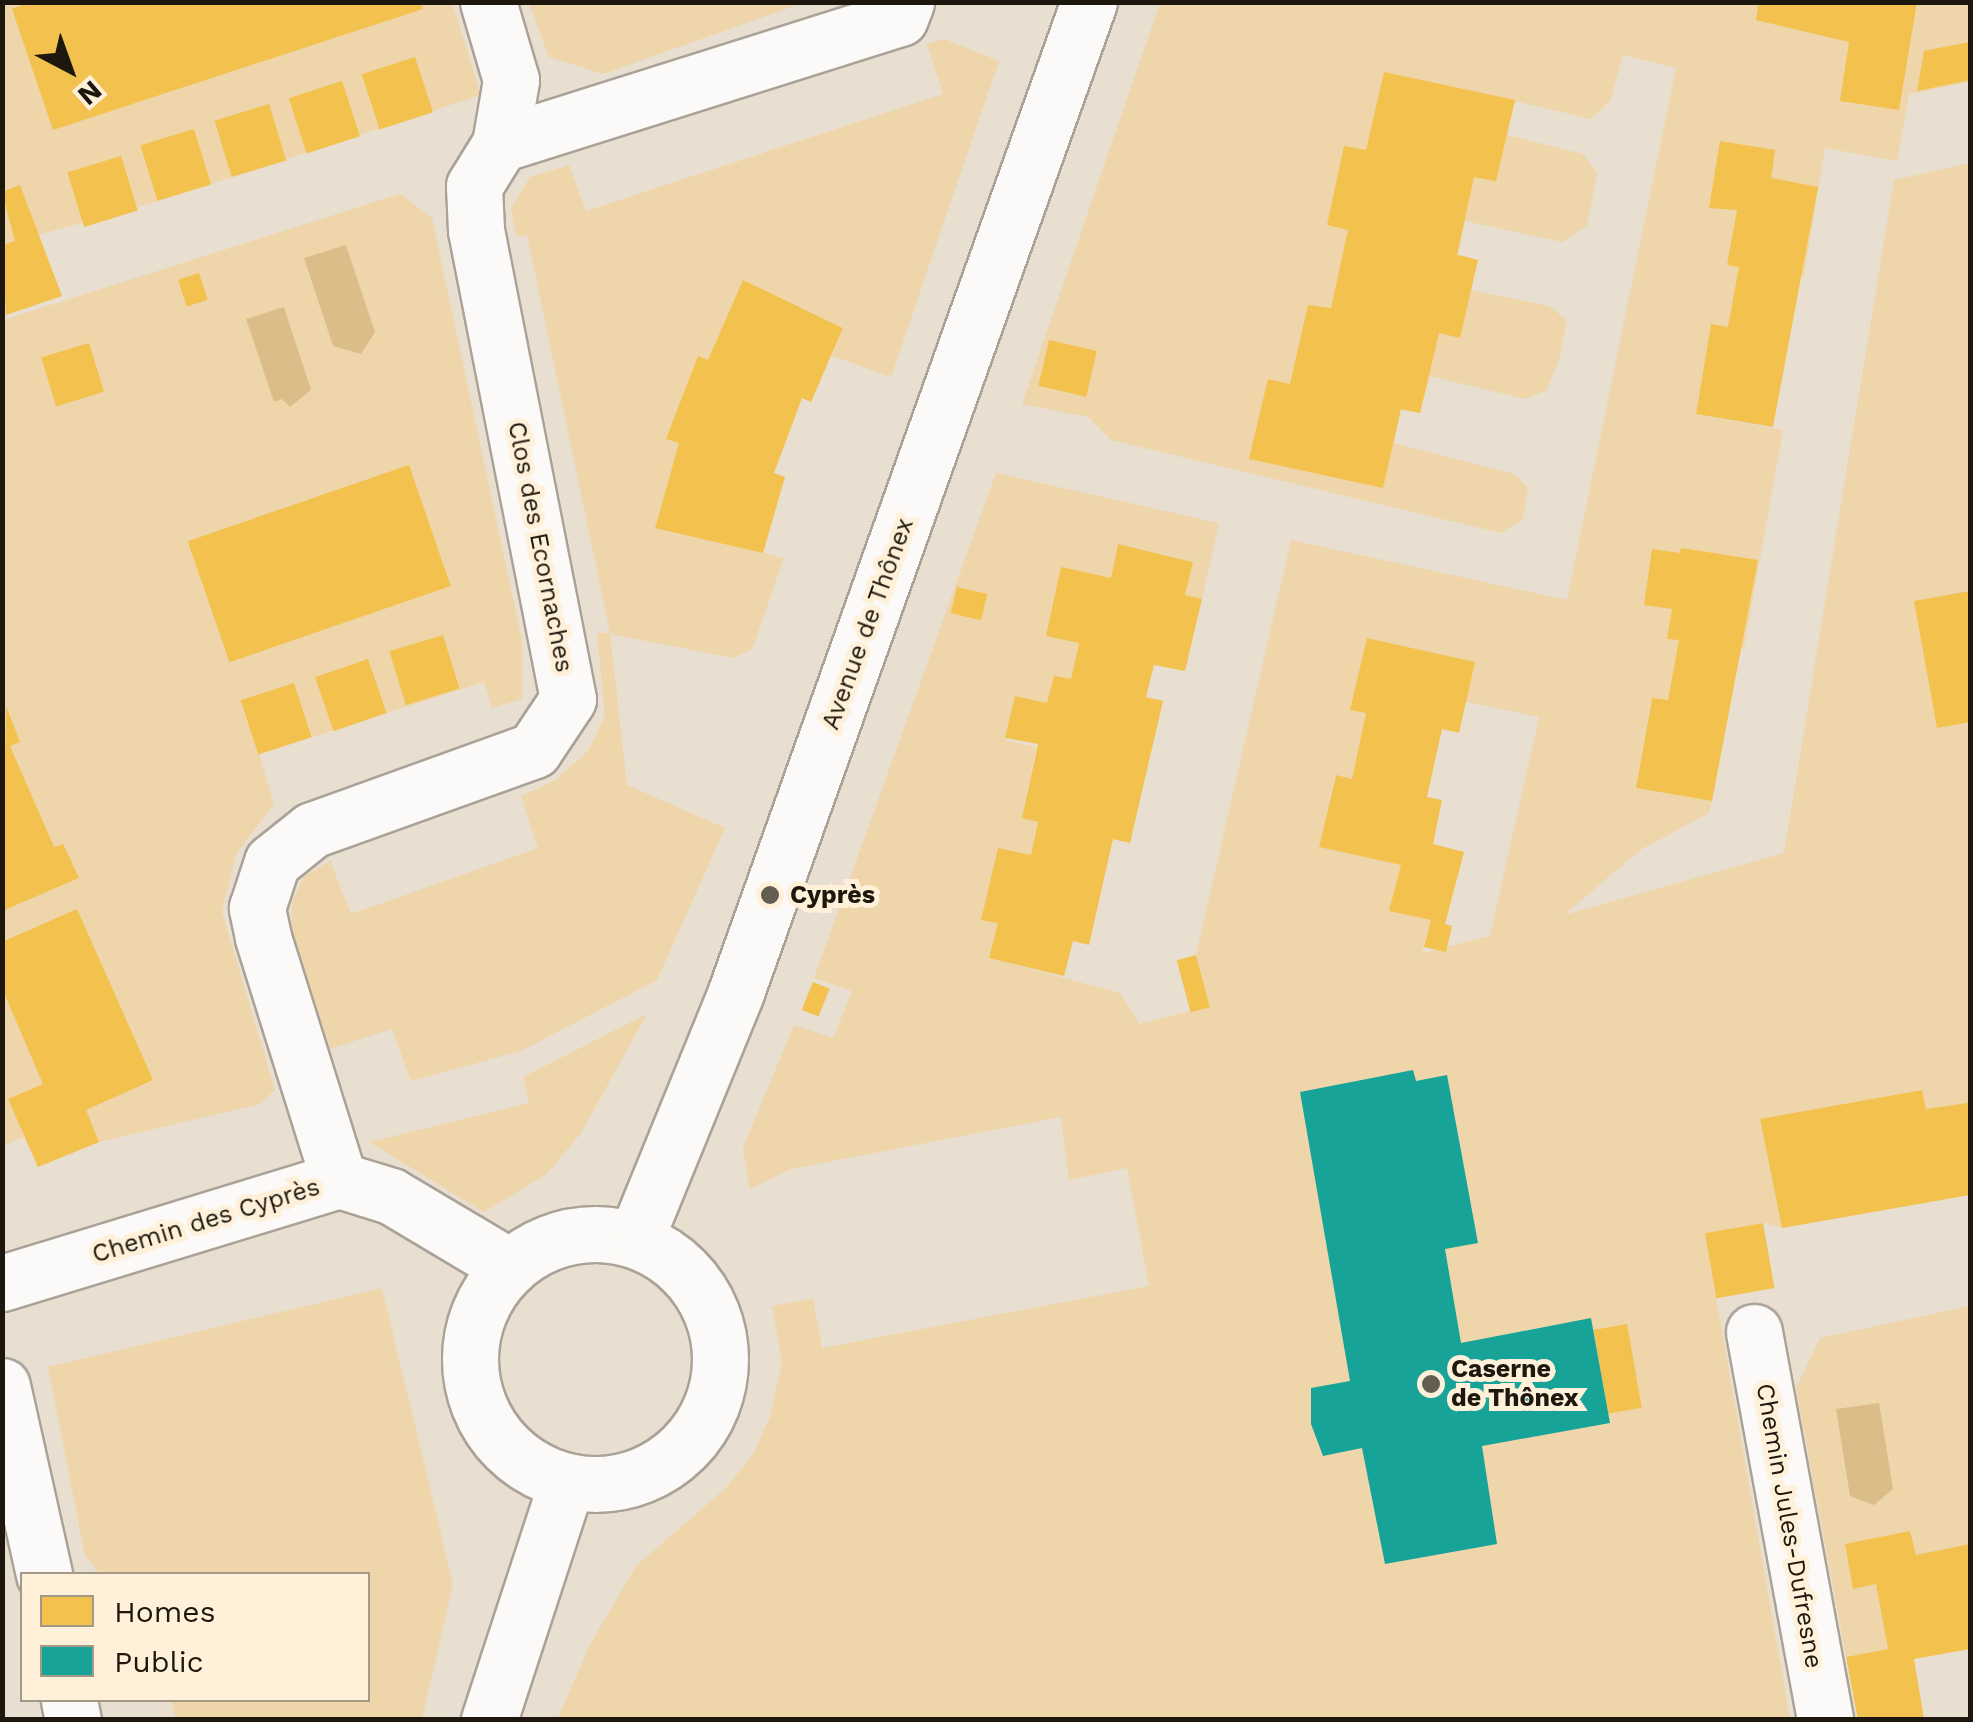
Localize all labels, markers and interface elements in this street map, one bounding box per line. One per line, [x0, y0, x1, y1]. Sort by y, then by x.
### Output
north arrow [20, 20, 120, 120]
text: N [71, 74, 109, 112]
street label: Clos des Ecornaches [501, 419, 579, 675]
street label: Avenue de Thônex [816, 514, 920, 734]
place label: Cyprès [790, 880, 875, 910]
marker: Cyprès [759, 884, 781, 906]
street label: Chemin des Cyprès [89, 1172, 323, 1270]
place label: Caserne de Thônex [1451, 1355, 1579, 1414]
marker: Caserne de Thônex [1420, 1373, 1442, 1395]
street label: Chemin Jules-Dufresne [1749, 1381, 1829, 1671]
legend [20, 1572, 370, 1702]
text: Homes [114, 1594, 216, 1629]
text: Public [114, 1644, 204, 1679]

